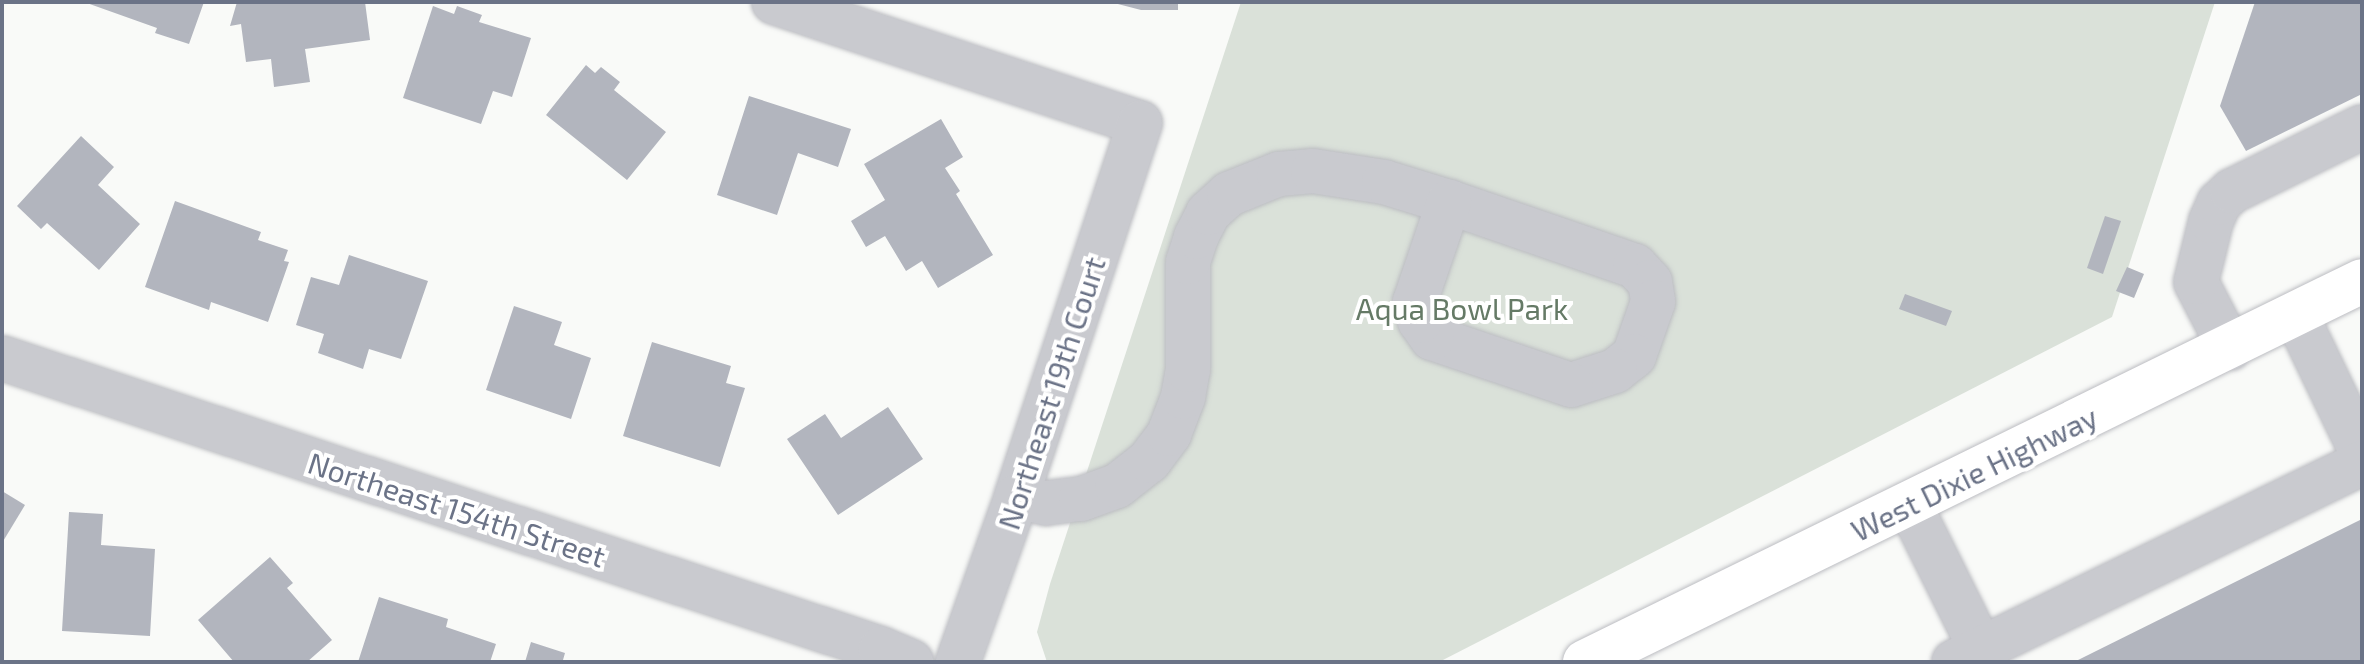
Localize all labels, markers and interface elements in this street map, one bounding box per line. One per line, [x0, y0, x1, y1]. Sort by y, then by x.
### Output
street label: Northeast 19th Court [990, 252, 1112, 534]
park label: Aqua Bowl Park [1355, 290, 1569, 326]
street label: West Dixie Highway [1845, 398, 2103, 548]
street label: Northeast 154th Street [304, 444, 610, 574]

